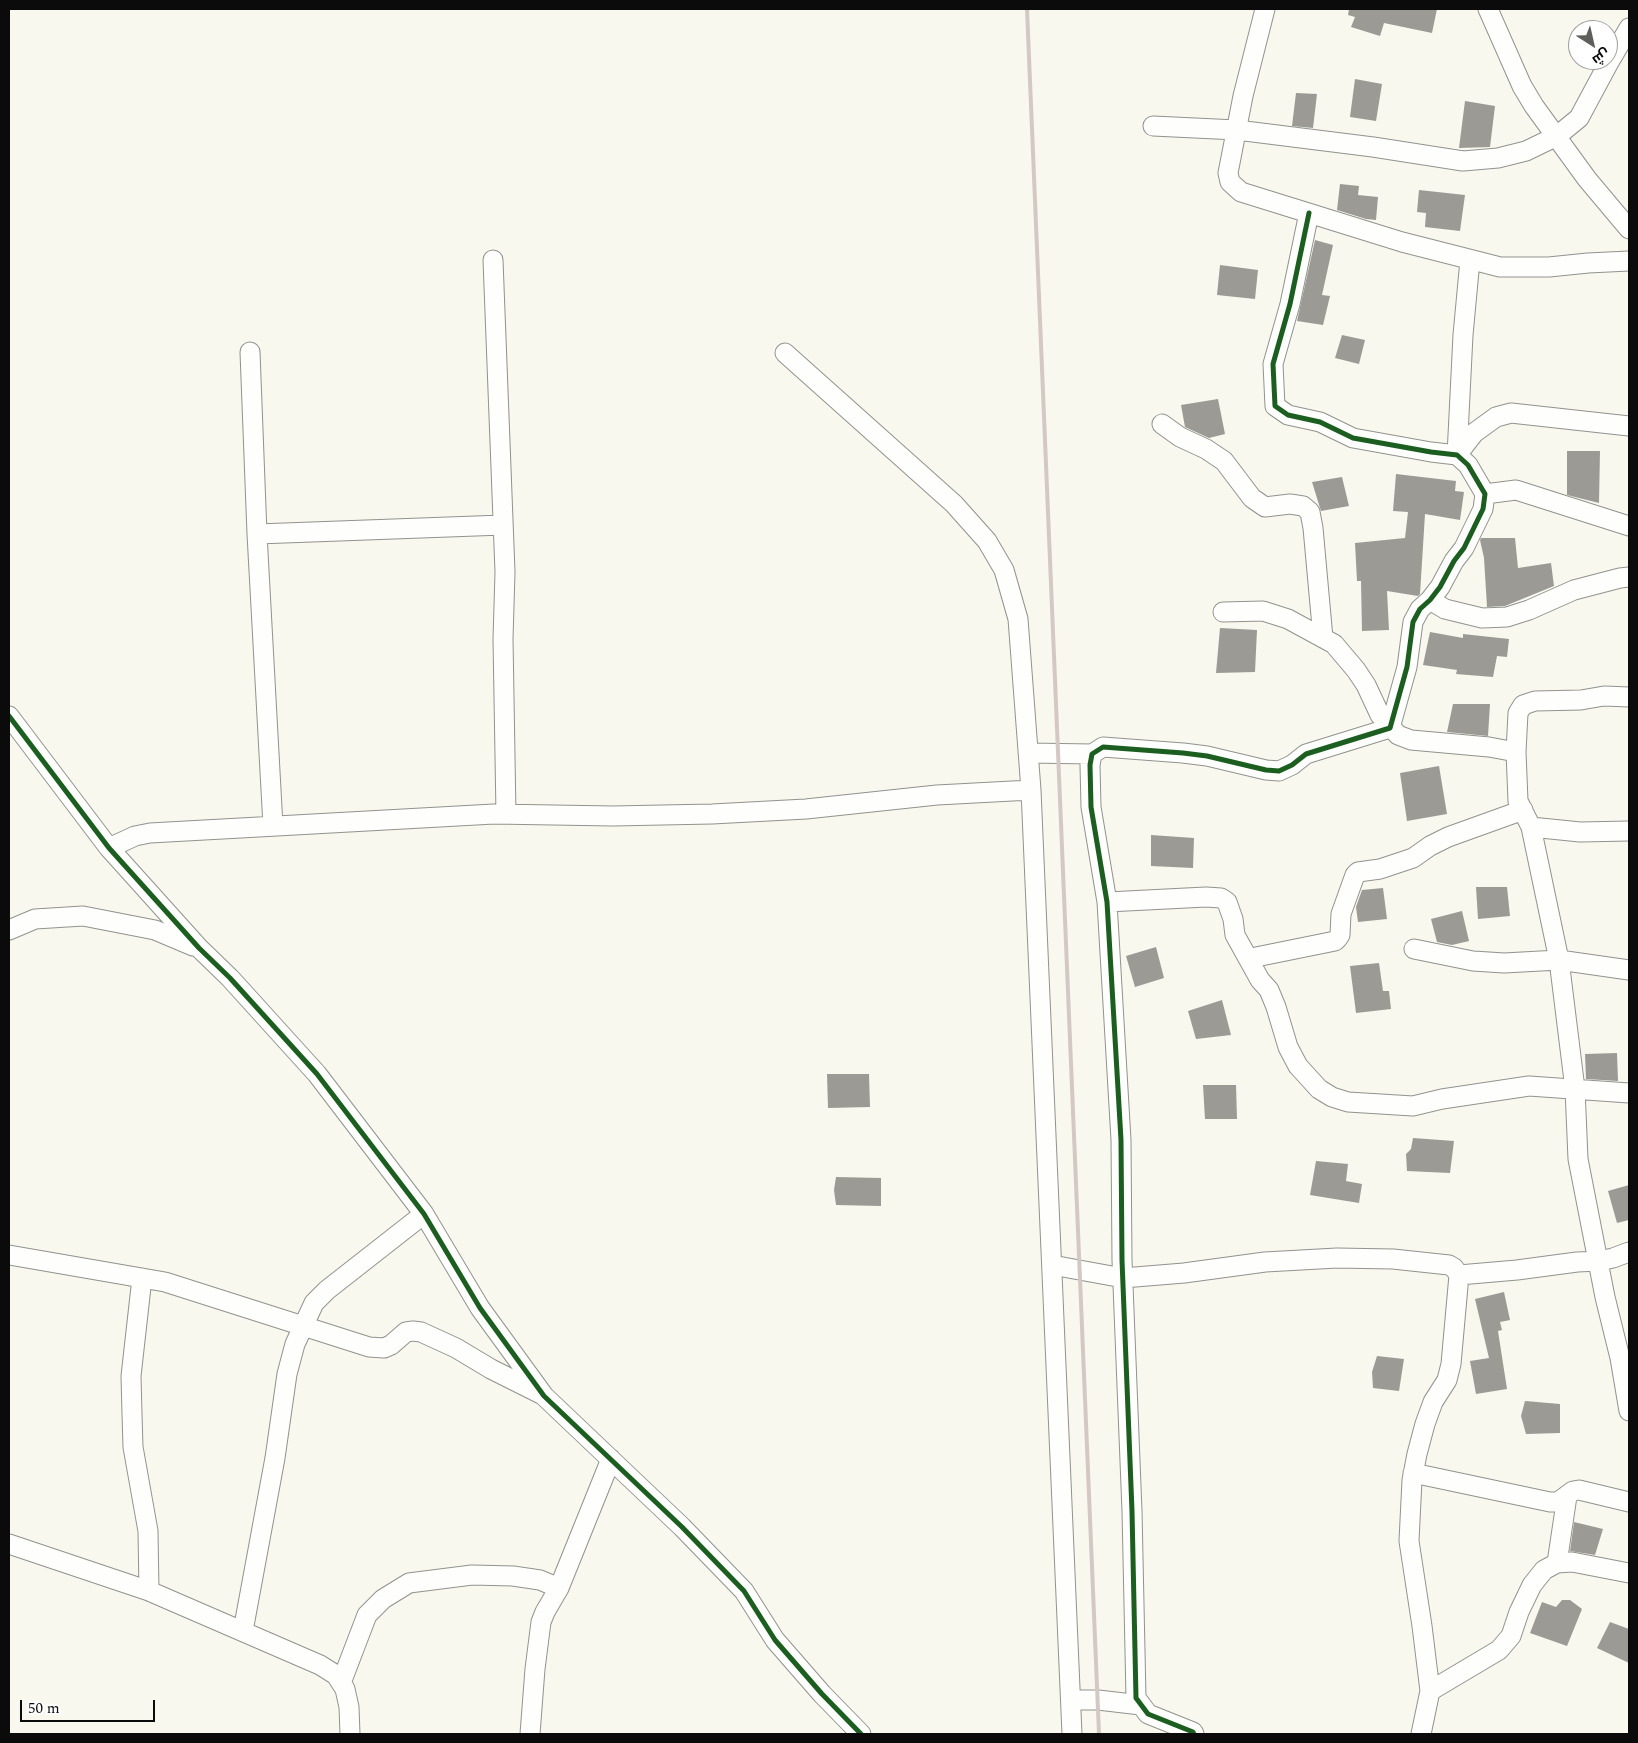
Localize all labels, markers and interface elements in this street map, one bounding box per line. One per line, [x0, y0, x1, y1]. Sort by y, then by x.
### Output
north arrow [1568, 20, 1618, 70]
text: ش [1588, 43, 1615, 71]
scale bar [22, 1690, 158, 1722]
text: 50 m [28, 1697, 60, 1720]

